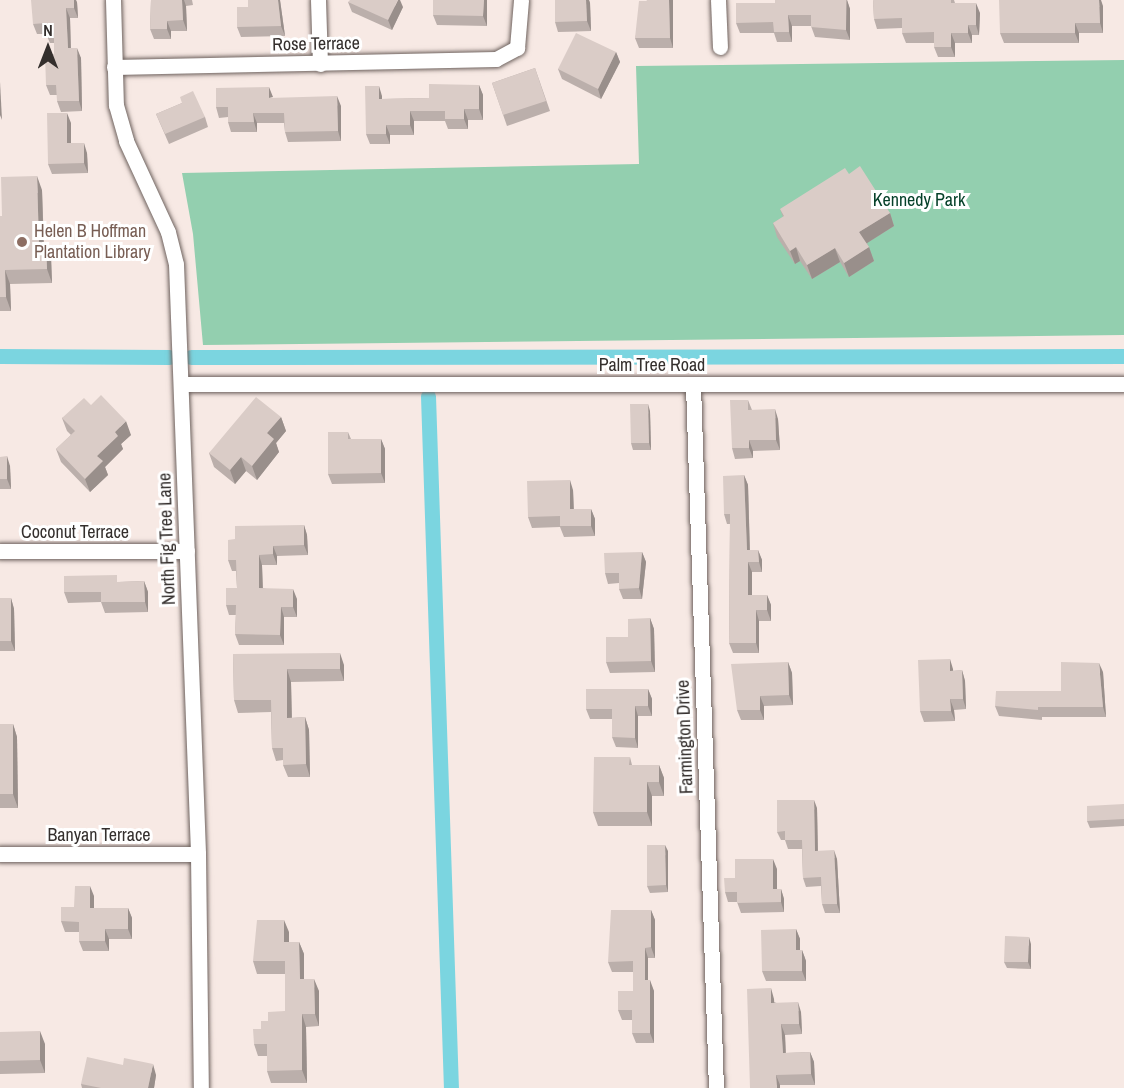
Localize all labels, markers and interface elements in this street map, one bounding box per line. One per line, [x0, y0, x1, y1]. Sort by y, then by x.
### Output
north arrow [18, 18, 78, 78]
text: N [43, 19, 53, 41]
street label: Rose Terrace [272, 32, 360, 56]
park label: Kennedy Park [873, 189, 965, 211]
place label: Helen B Hoffman Plantation Library [34, 221, 151, 264]
marker: Helen B Hoffman Plantation Library [15, 235, 29, 249]
street label: Palm Tree Road [599, 354, 705, 376]
street label: North Fig Tree Lane [154, 472, 180, 606]
street label: Coconut Terrace [21, 521, 129, 543]
street label: Farmington Drive [672, 680, 698, 794]
street label: Banyan Terrace [47, 824, 151, 846]

